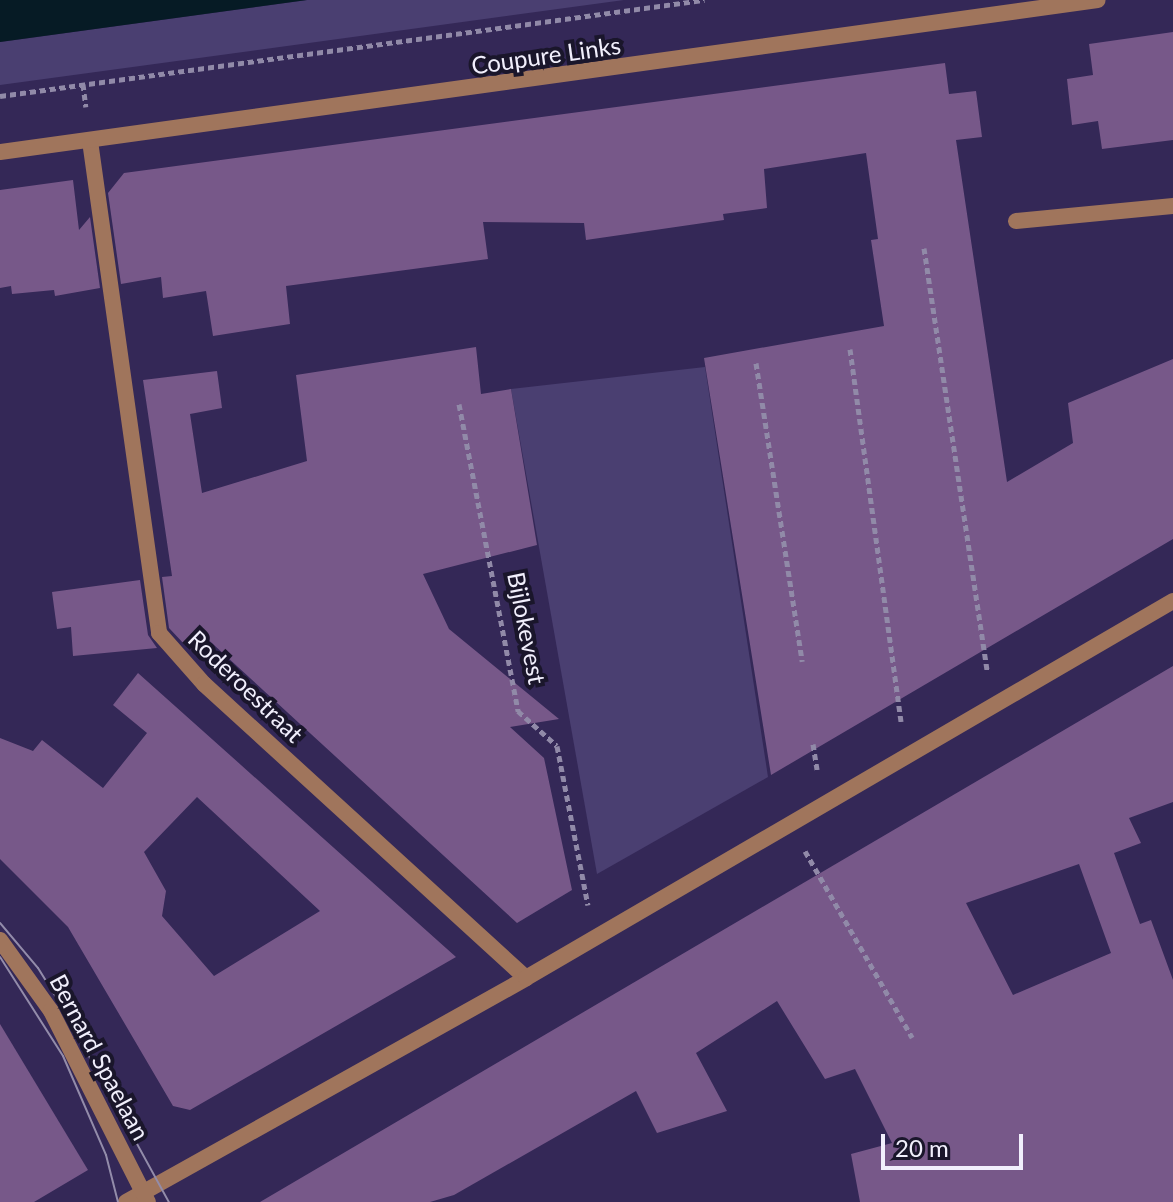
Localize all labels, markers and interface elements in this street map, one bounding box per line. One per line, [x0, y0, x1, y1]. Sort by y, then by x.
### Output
street label: Coupure Links [469, 30, 623, 80]
street label: Bijlokevest [502, 569, 552, 687]
street label: Roderoestraat [183, 624, 309, 748]
street label: Bernard Spaelaan [44, 969, 156, 1145]
scale bar [885, 1118, 1027, 1168]
text: 20 m [895, 1133, 949, 1162]

